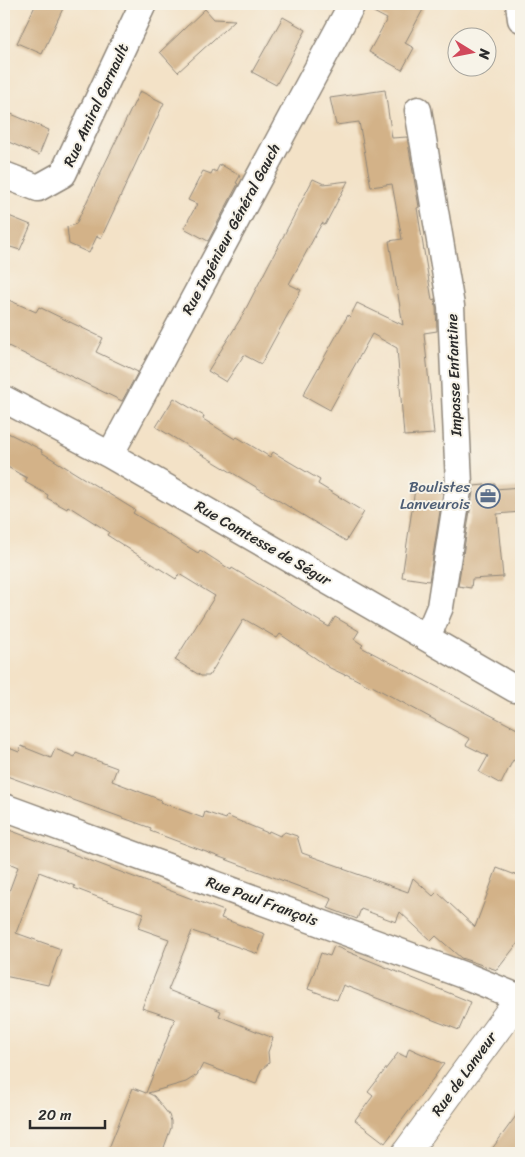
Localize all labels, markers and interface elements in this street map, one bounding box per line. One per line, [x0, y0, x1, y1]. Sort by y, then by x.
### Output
north arrow [448, 28, 498, 78]
street label: Rue Amiral Garnault [56, 39, 136, 171]
text: N [471, 46, 498, 61]
street label: Rue Ingénieur Général Gauch [175, 138, 287, 319]
street label: Impasse Enfantine [439, 313, 469, 438]
place label: Boulistes Lanveurois [400, 474, 470, 517]
office icon: Boulistes Lanveurois [475, 483, 501, 509]
street label: Rue Comtesse de Ségur [190, 493, 337, 593]
street label: Rue Paul François [202, 869, 322, 933]
street label: Rue de Lanveur [424, 1026, 504, 1122]
scale bar [30, 1097, 105, 1129]
text: 20 m [38, 1102, 72, 1128]

